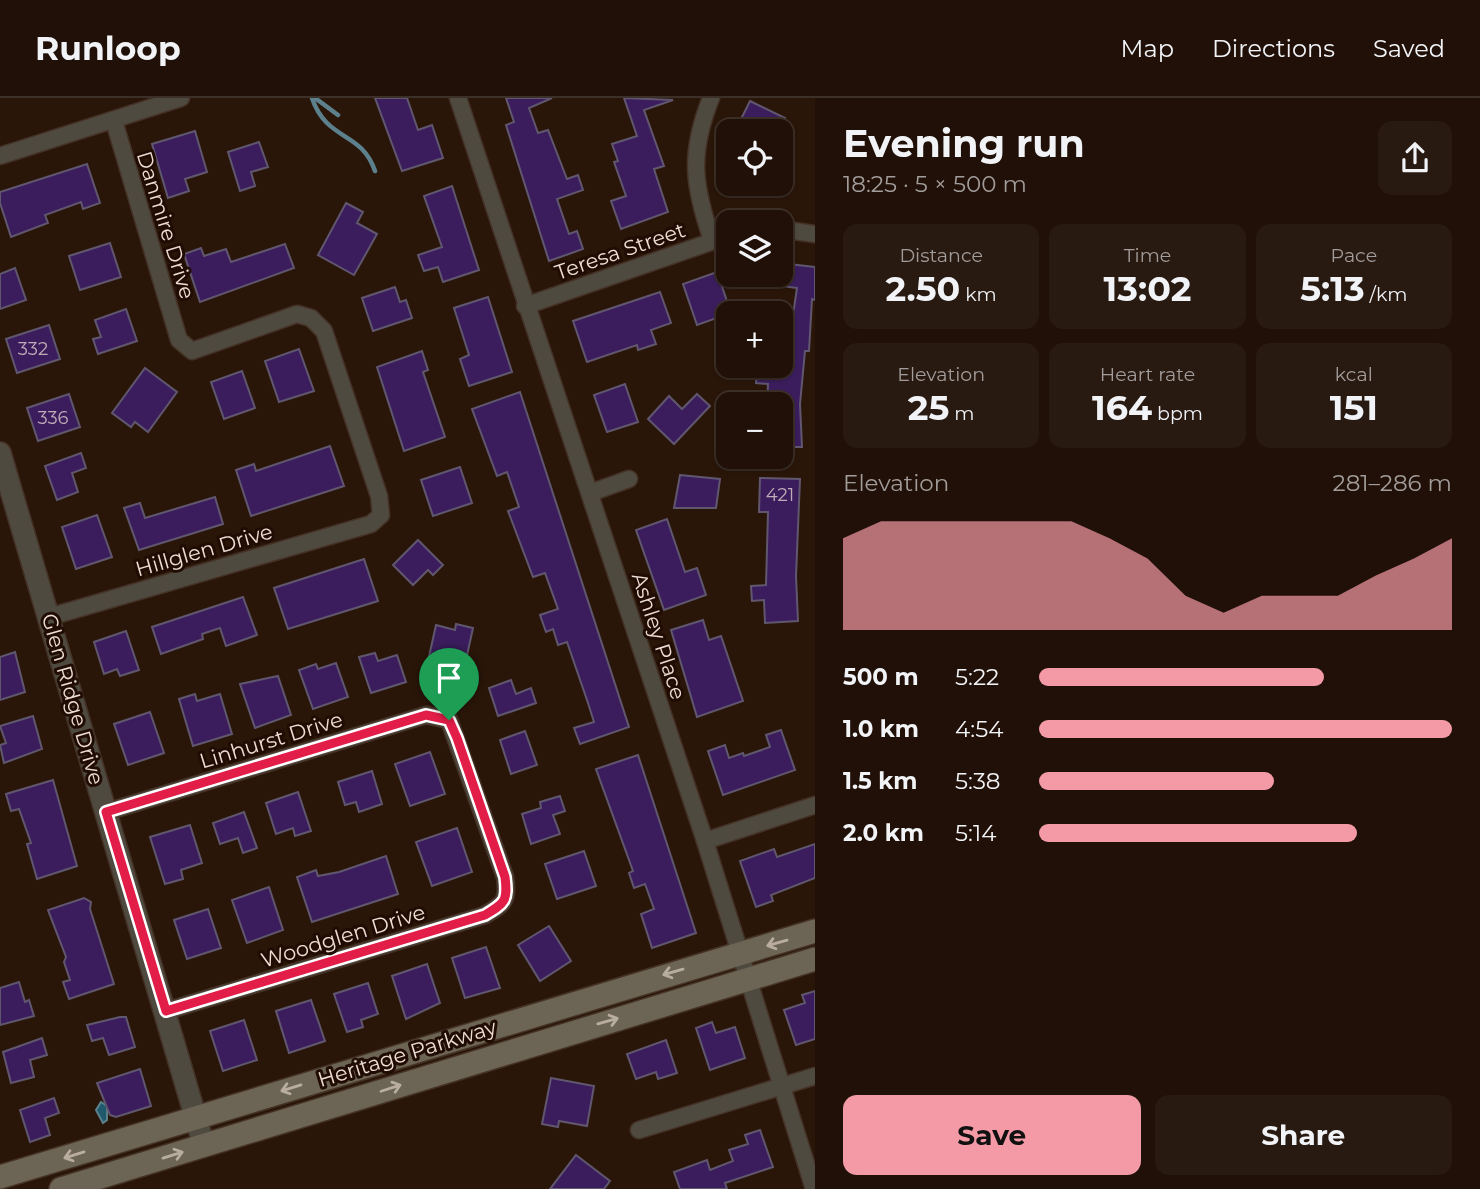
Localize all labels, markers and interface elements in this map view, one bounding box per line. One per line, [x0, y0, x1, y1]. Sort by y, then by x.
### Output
text: Runloop [35, 28, 181, 68]
text: Map [1121, 34, 1174, 63]
text: Directions [1212, 34, 1335, 63]
text: Saved [1373, 34, 1445, 63]
map controls [716, 119, 793, 469]
button: locate [716, 119, 793, 196]
text: Evening run [843, 120, 1085, 167]
button: share [1378, 121, 1452, 195]
street label: Danmire Drive [132, 148, 200, 302]
text: 18:25 · 5 × 500 m [843, 170, 1027, 198]
button: layers [716, 210, 793, 287]
street label: Teresa Street [552, 217, 688, 285]
text: Distance [899, 244, 983, 267]
text: Time [1124, 244, 1171, 267]
text: Pace [1331, 244, 1377, 267]
text: 2.50 [886, 267, 960, 310]
text: 13:02 [1104, 267, 1191, 310]
text: 5:13 [1300, 267, 1365, 310]
text: km [960, 283, 997, 306]
text: /km [1365, 283, 1407, 306]
button: + [716, 301, 793, 378]
house number: 332 [18, 338, 48, 360]
text: Elevation [897, 363, 985, 386]
text: Heart rate [1100, 363, 1195, 386]
text: kcal [1335, 363, 1373, 386]
text: 25 [908, 386, 949, 429]
text: 164 [1092, 386, 1152, 429]
text: 151 [1330, 386, 1378, 429]
button: − [716, 392, 793, 469]
text: m [949, 402, 974, 425]
text: bpm [1152, 402, 1203, 425]
house number: 336 [37, 407, 69, 429]
text: Elevation [843, 469, 949, 497]
text: 281–286 m [1333, 469, 1452, 497]
house number: 421 [766, 484, 794, 506]
street label: Hillglen Drive [133, 518, 275, 582]
street label: Ashley Place [627, 569, 691, 703]
street label: Glen Ridge Drive [37, 611, 109, 787]
pin [419, 648, 479, 720]
icon: arrive [430, 659, 468, 697]
text: 500 m [843, 663, 919, 691]
text: 5:22 [955, 663, 999, 691]
street label: Linhurst Drive [196, 706, 346, 774]
text: 1.0 km [843, 715, 919, 743]
text: 4:54 [955, 715, 1003, 743]
text: 1.5 km [843, 767, 917, 795]
text: 5:38 [955, 767, 1001, 795]
text: 2.0 km [843, 819, 924, 847]
text: 5:14 [955, 819, 996, 847]
street label: Woodglen Drive [258, 899, 428, 973]
one-way arrow [766, 937, 788, 950]
one-way arrow [662, 967, 684, 980]
street label: Heritage Parkway [315, 1014, 500, 1092]
one-way arrow [597, 1014, 619, 1027]
one-way arrow [379, 1081, 401, 1094]
one-way arrow [281, 1083, 303, 1096]
button: Save [843, 1095, 1141, 1175]
button: Share [1155, 1095, 1452, 1175]
one-way arrow [162, 1148, 184, 1161]
one-way arrow [63, 1149, 85, 1162]

